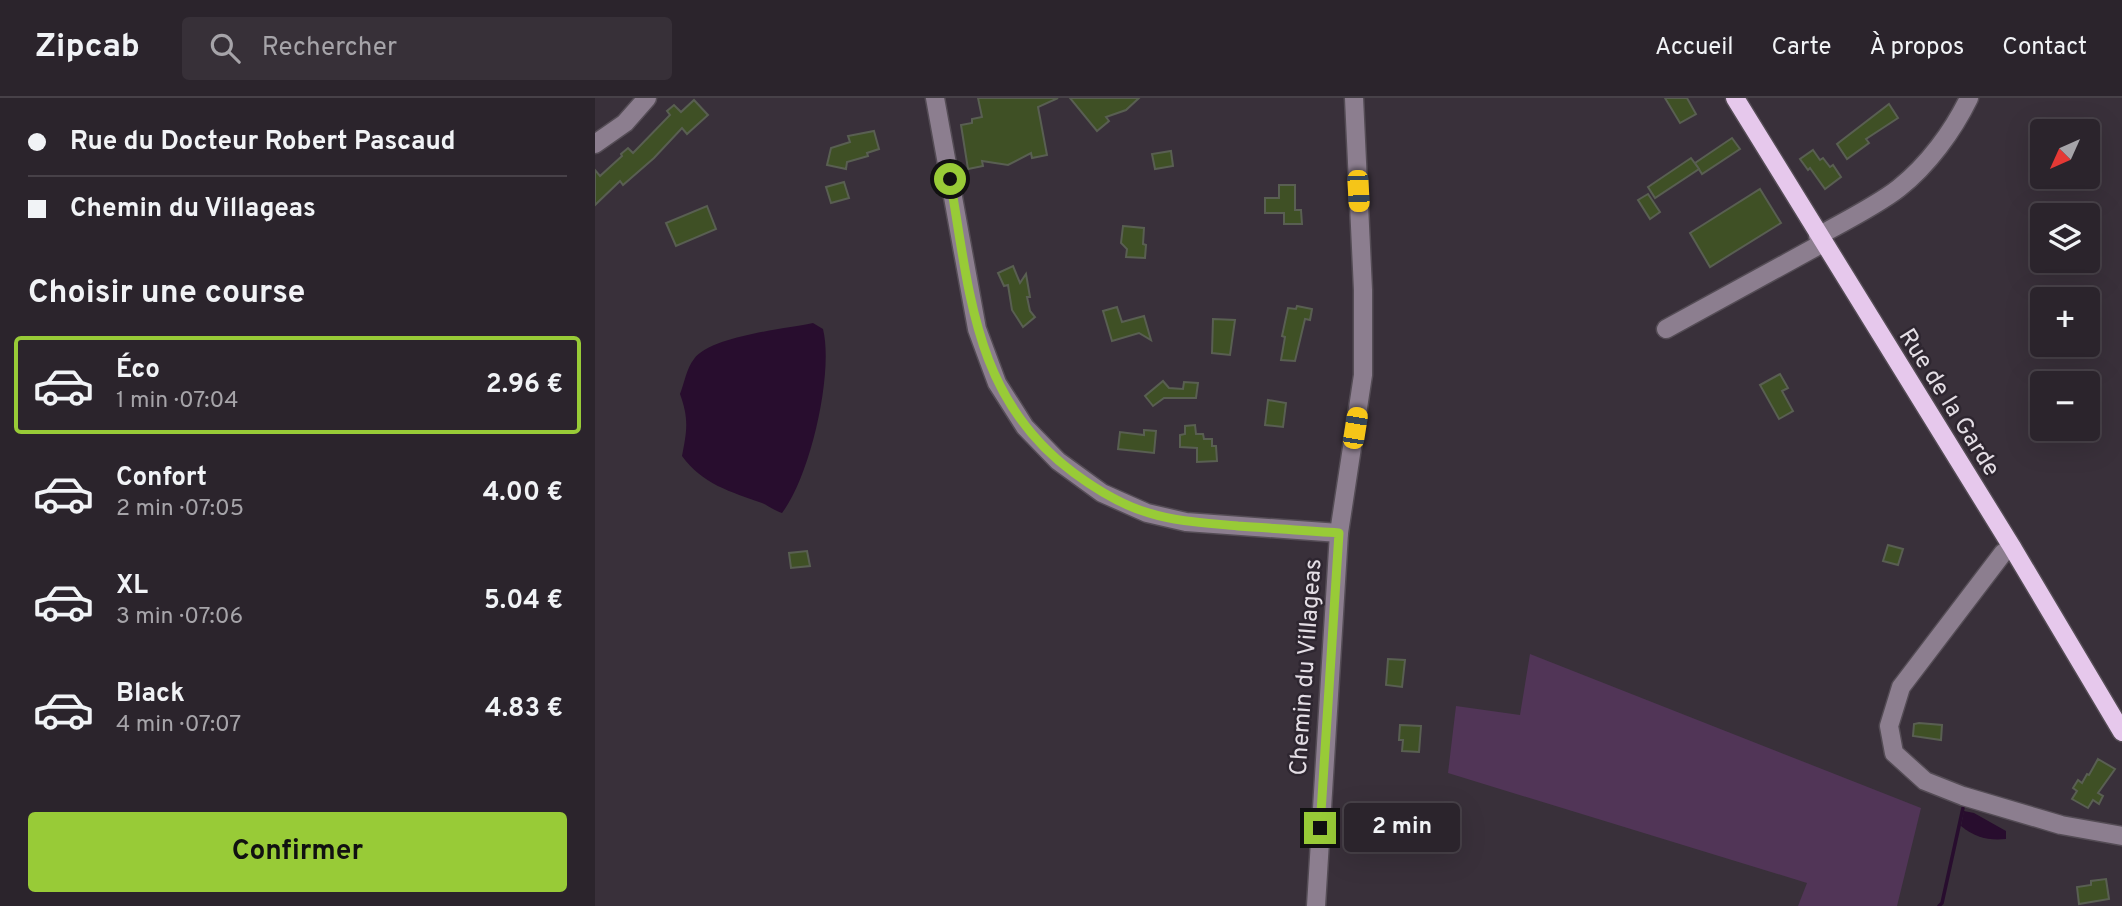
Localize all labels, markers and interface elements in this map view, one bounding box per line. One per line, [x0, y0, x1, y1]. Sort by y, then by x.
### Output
search box [182, 17, 672, 80]
text: Zipcab [35, 27, 140, 69]
icon: search [206, 29, 244, 67]
text: Rechercher [262, 32, 397, 65]
text: Accueil [1655, 33, 1734, 63]
text: Carte [1772, 33, 1831, 63]
text: À propos [1869, 33, 1964, 63]
text: Contact [2002, 33, 2087, 63]
north arrow [2030, 119, 2100, 189]
map controls [2030, 119, 2100, 441]
text: Rue du Docteur Robert Pascaud [70, 126, 456, 159]
route start [934, 163, 966, 195]
car [1347, 169, 1370, 213]
text: Chemin du Villageas [70, 193, 316, 226]
button: layers [2030, 203, 2100, 273]
text: Choisir une course [28, 274, 305, 314]
button: + [2030, 287, 2100, 357]
street label: Rue de la Garde [1891, 324, 2006, 483]
icon: car [32, 354, 95, 417]
text: Éco [116, 354, 160, 387]
text: 2.96 € [486, 369, 563, 402]
button: − [2030, 371, 2100, 441]
text: 1 min · 07:04 [116, 387, 238, 416]
car [1342, 406, 1369, 450]
icon: car [32, 462, 95, 525]
text: Confort [116, 462, 207, 495]
text: 4.00 € [483, 477, 563, 510]
text: 2 min · 07:05 [116, 495, 244, 524]
street label: Chemin du Villageas [1284, 558, 1330, 777]
icon: car [32, 570, 95, 633]
text: XL [116, 570, 148, 603]
text: 5.04 € [484, 585, 563, 618]
text: 3 min · 07:06 [116, 603, 243, 632]
icon: car [32, 678, 95, 741]
text: Black [116, 678, 185, 711]
text: 4.83 € [485, 693, 563, 726]
text: 4 min · 07:07 [116, 711, 241, 740]
callout: 2 min [1345, 804, 1460, 852]
button: Confirmer [28, 812, 567, 892]
route end [1304, 812, 1336, 844]
text: 2 min [1372, 813, 1432, 842]

